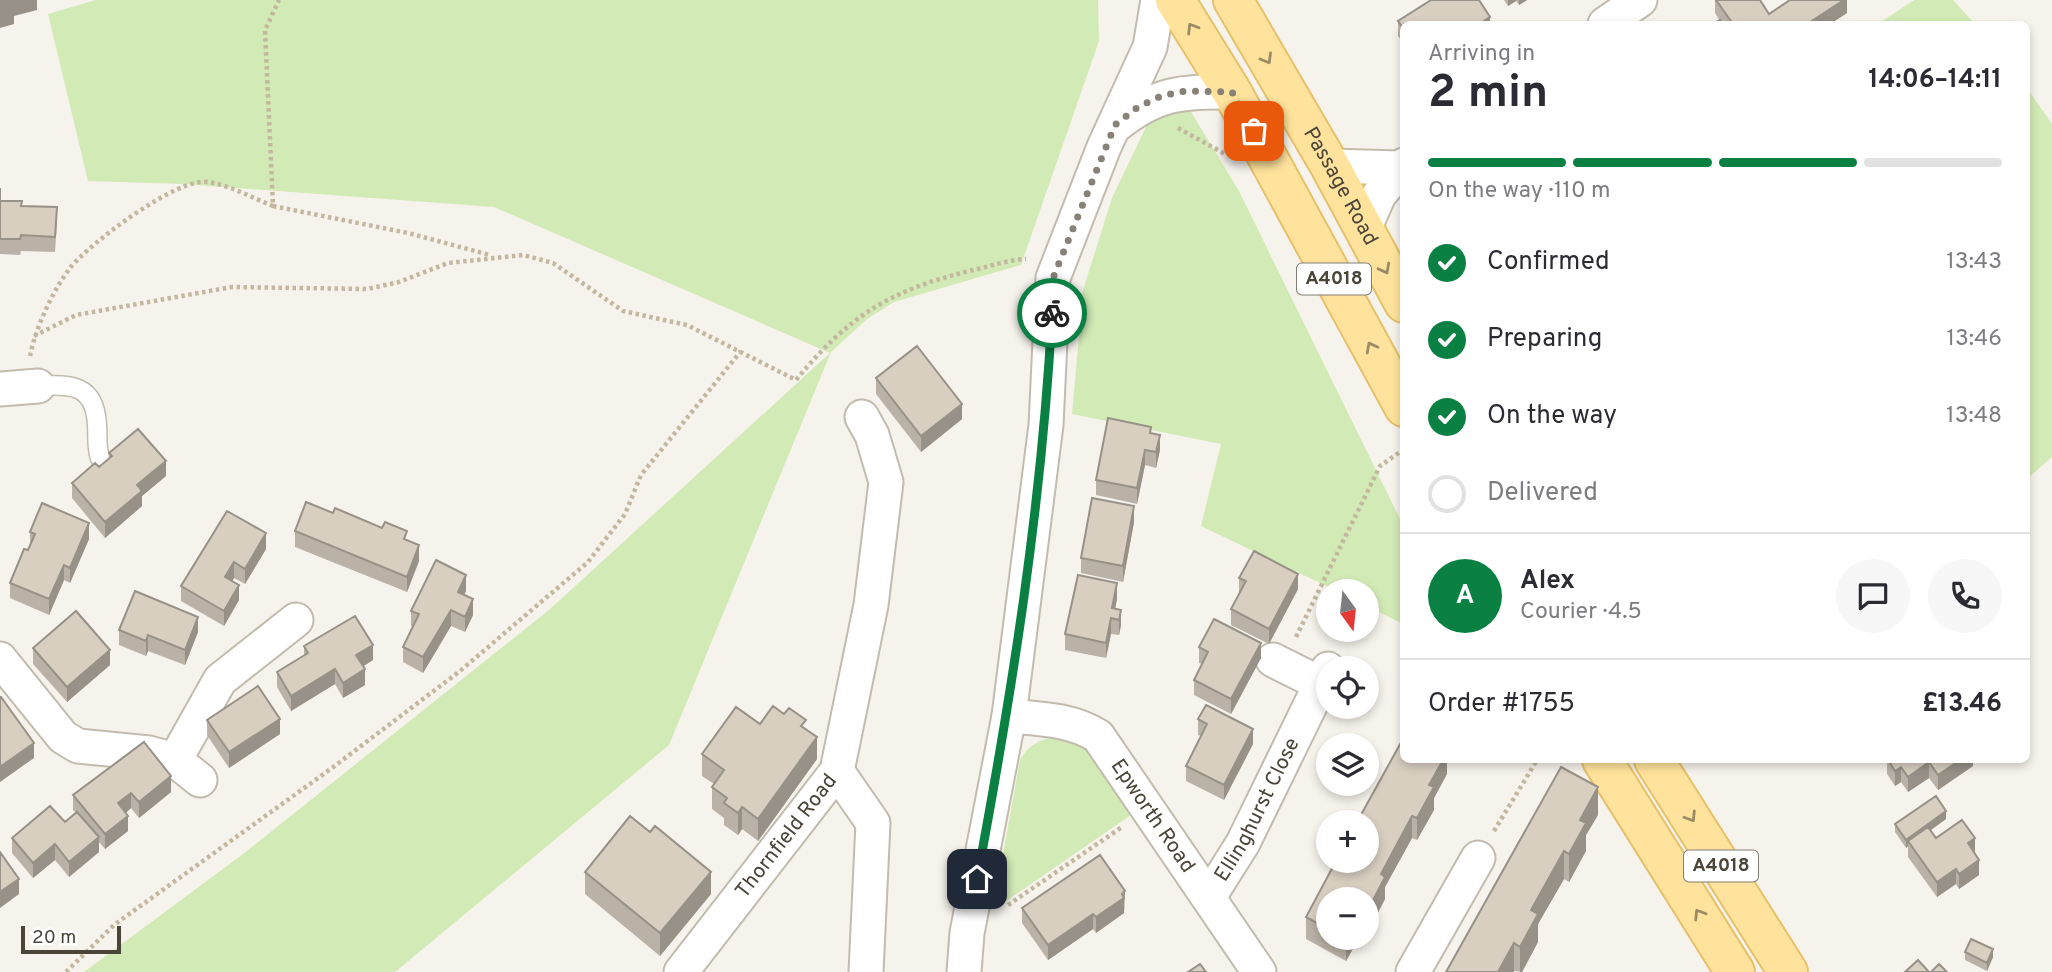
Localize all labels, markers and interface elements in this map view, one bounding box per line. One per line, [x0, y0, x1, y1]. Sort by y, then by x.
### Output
one-way arrow [1188, 23, 1201, 36]
text: Arriving in [1428, 40, 1535, 69]
one-way arrow [1259, 51, 1272, 64]
text: 14:06–14:11 [1868, 64, 2002, 97]
text: 2 min [1428, 65, 1548, 124]
pin [1224, 101, 1284, 161]
icon: bag [1235, 112, 1273, 150]
street label: Passage Road [1297, 122, 1384, 250]
text: On the way · 110 m [1428, 177, 1611, 206]
icon: check [1428, 244, 1466, 282]
text: Confirmed [1487, 246, 1610, 279]
text: 13:43 [1946, 248, 2002, 277]
one-way arrow [1377, 262, 1391, 274]
road number: A4018 [1297, 264, 1371, 294]
courier [1017, 278, 1087, 348]
icon: bike [1033, 294, 1071, 332]
icon: check [1428, 321, 1466, 359]
text: Preparing [1487, 323, 1602, 356]
text: 13:46 [1946, 325, 2002, 354]
one-way arrow [1366, 342, 1379, 354]
icon: check [1428, 398, 1466, 436]
text: On the way [1487, 400, 1617, 433]
text: 13:48 [1946, 402, 2002, 431]
text: Delivered [1487, 477, 1598, 510]
button: chat [1836, 559, 1910, 633]
button: phone [1928, 559, 2002, 633]
text: Alex [1520, 565, 1575, 598]
north arrow [1316, 579, 1379, 642]
map controls [1316, 579, 1379, 950]
text: A [1456, 580, 1474, 613]
text: Courier · 4.5 [1520, 598, 1642, 627]
button: locate [1316, 656, 1379, 719]
text: Order #1755 [1428, 688, 1575, 721]
text: £13.46 [1922, 688, 2002, 721]
street label: Ellinghurst Close [1209, 733, 1306, 887]
button: layers [1316, 733, 1379, 796]
street label: Epworth Road [1104, 754, 1201, 878]
street label: Thornfield Road [730, 768, 843, 904]
button: + [1316, 810, 1379, 873]
one-way arrow [1682, 810, 1695, 823]
pin [947, 849, 1007, 909]
road number: A4018 [1684, 850, 1758, 881]
icon: home [958, 860, 996, 898]
button: − [1316, 887, 1379, 950]
one-way arrow [1694, 909, 1707, 922]
scale bar [21, 923, 121, 955]
text: 20 m [32, 926, 76, 950]

